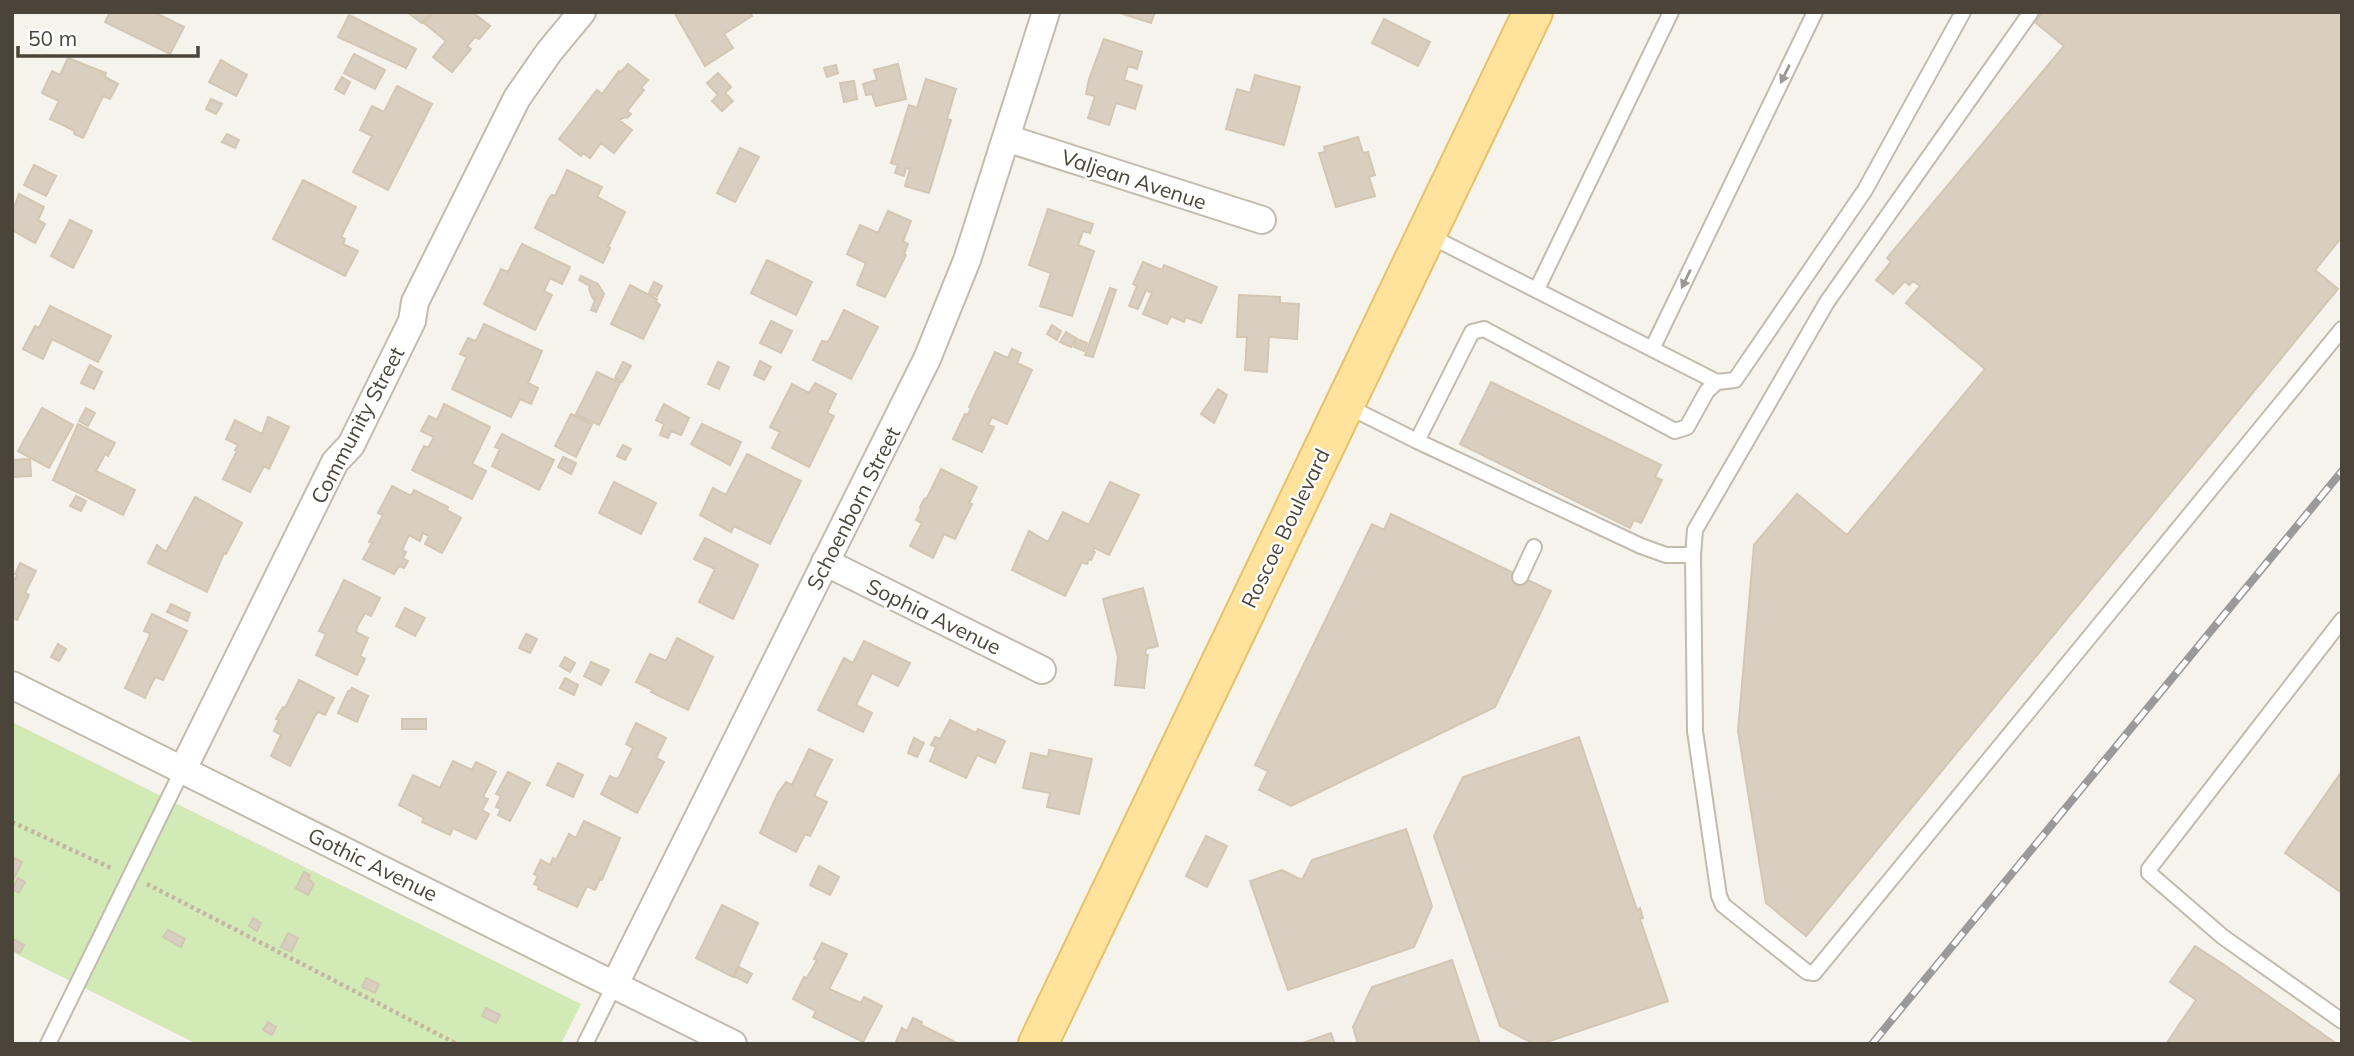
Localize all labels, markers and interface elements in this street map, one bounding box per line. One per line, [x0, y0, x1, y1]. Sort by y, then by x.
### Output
scale bar [18, 14, 198, 58]
text: 50 m [28, 25, 77, 51]
one-way arrow [1780, 64, 1791, 84]
street label: Valjean Avenue [1058, 143, 1210, 215]
one-way arrow [1681, 269, 1692, 289]
street label: Community Street [305, 342, 409, 508]
street label: Schoenborn Street [801, 422, 905, 594]
street label: Roscoe Boulevard [1235, 444, 1335, 612]
street label: Sophia Avenue [863, 572, 1005, 660]
street label: Gothic Avenue [304, 821, 442, 907]

